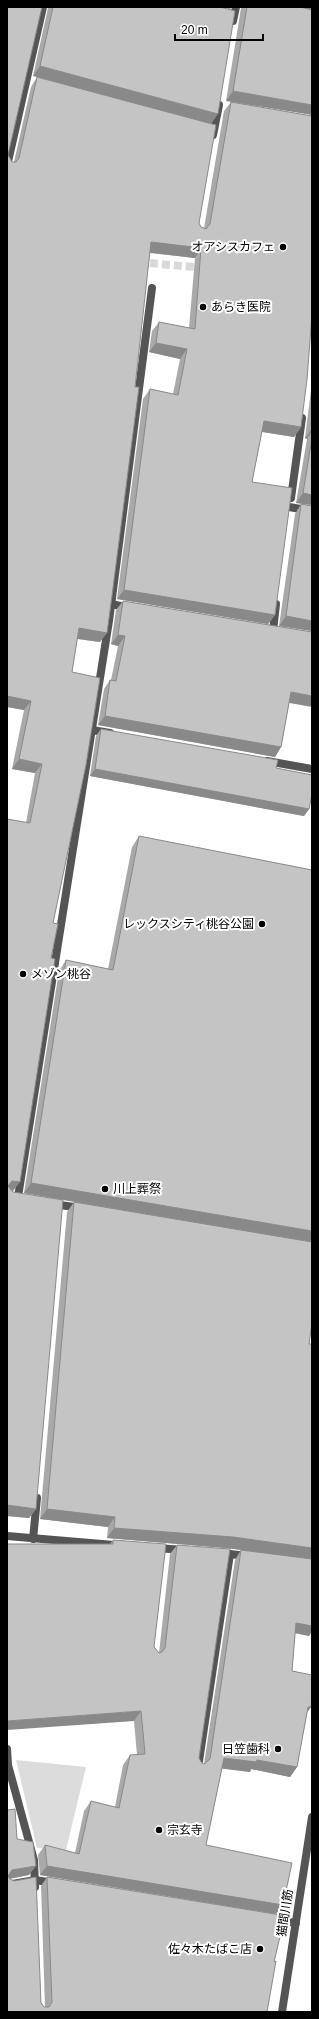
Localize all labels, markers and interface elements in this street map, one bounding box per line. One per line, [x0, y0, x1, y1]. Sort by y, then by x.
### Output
scale bar [175, 16, 263, 42]
text: 20 m [181, 23, 208, 37]
place label: オアシスカフェ [191, 240, 275, 254]
marker: オアシスカフェ [278, 242, 288, 252]
place label: あらき医院 [211, 300, 271, 314]
marker: あらき医院 [198, 302, 208, 312]
place label: レックスシティ桃谷公園 [123, 917, 254, 931]
marker: レックスシティ桃谷公園 [257, 919, 267, 929]
place label: メゾン桃谷 [31, 967, 91, 981]
marker: メゾン桃谷 [18, 969, 28, 979]
place label: 川上葬祭 [113, 1182, 161, 1196]
marker: 川上葬祭 [100, 1184, 110, 1194]
place label: 日笠歯科 [222, 1742, 270, 1756]
marker: 日笠歯科 [273, 1744, 283, 1754]
place label: 宗玄寺 [167, 1823, 203, 1837]
marker: 宗玄寺 [154, 1825, 164, 1835]
street label: 猫間川筋 [274, 1888, 296, 1938]
place label: 佐々木たばこ店 [168, 1942, 252, 1956]
marker: 佐々木たばこ店 [255, 1944, 265, 1954]

